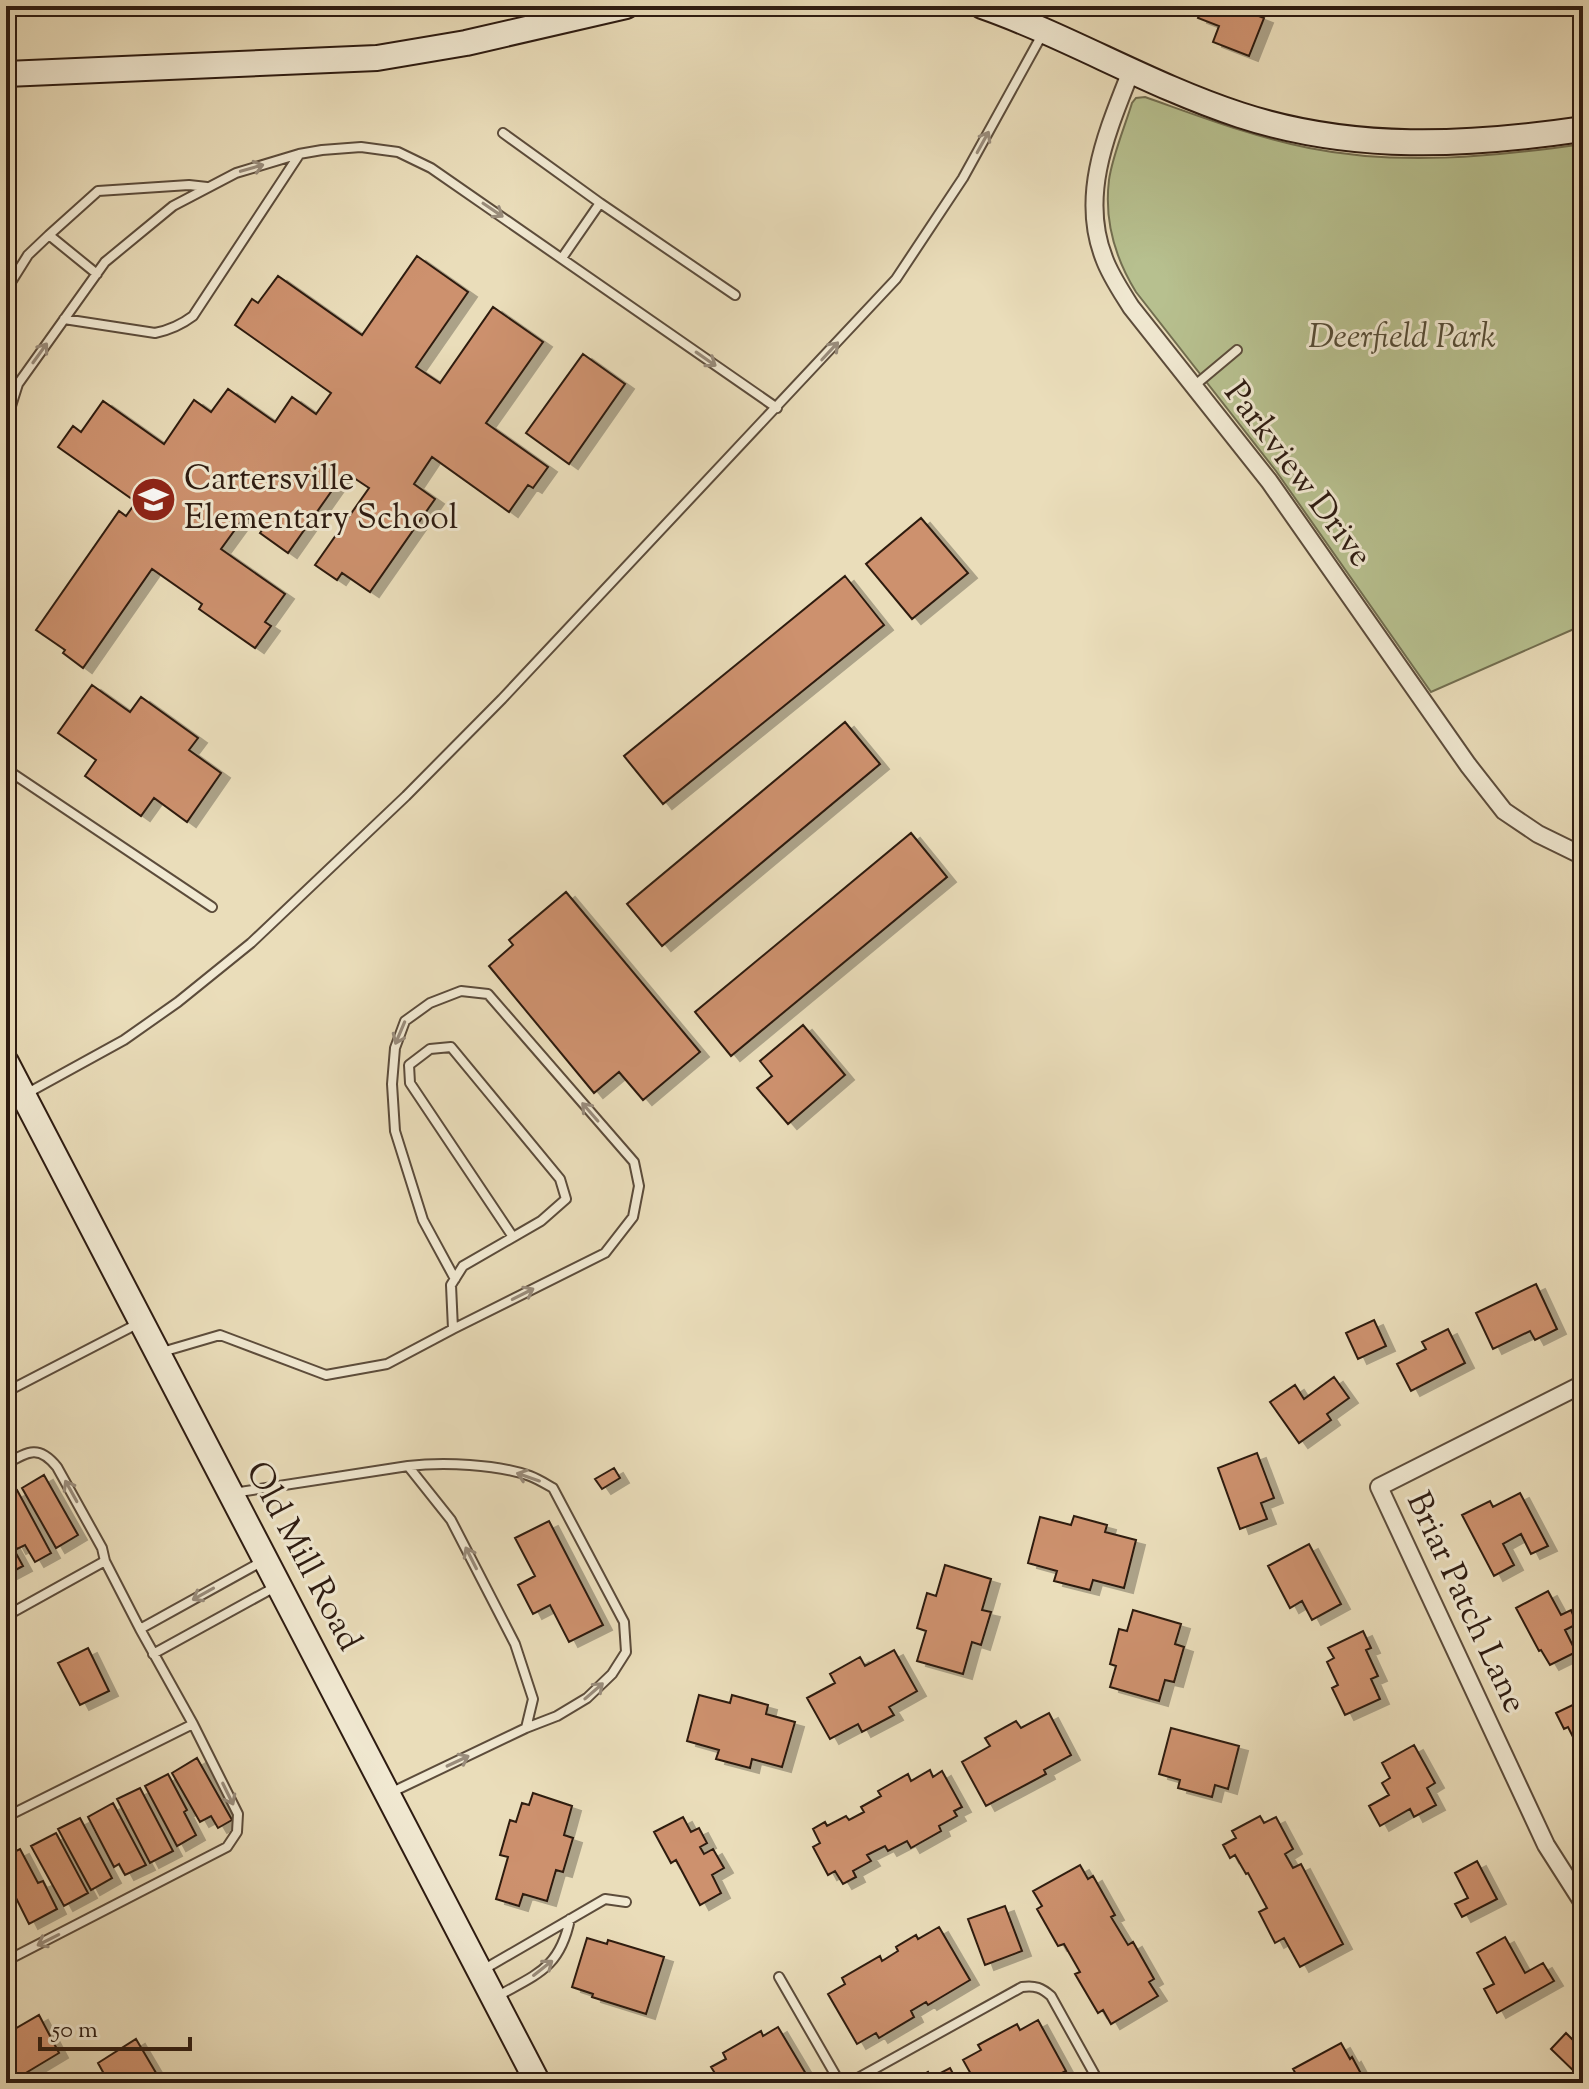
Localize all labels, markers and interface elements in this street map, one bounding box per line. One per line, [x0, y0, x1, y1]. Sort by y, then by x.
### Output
one-way arrow [975, 131, 991, 154]
one-way arrow [239, 160, 265, 175]
one-way arrow [481, 202, 504, 218]
park label: Deerfield Park [1308, 314, 1496, 363]
one-way arrow [821, 341, 840, 361]
one-way arrow [32, 342, 48, 364]
one-way arrow [695, 351, 717, 367]
street label: Parkview Drive [1211, 372, 1383, 578]
place label: Cartersville Elementary School [184, 456, 458, 544]
school or university icon: Cartersville Elementary School [129, 476, 177, 524]
one-way arrow [392, 1021, 407, 1045]
one-way arrow [581, 1102, 599, 1122]
one-way arrow [510, 1286, 534, 1302]
street label: Old Mill Road [232, 1454, 372, 1660]
one-way arrow [516, 1469, 540, 1483]
one-way arrow [62, 1480, 78, 1503]
street label: Briar Patch Lane [1392, 1484, 1538, 1722]
one-way arrow [462, 1547, 478, 1571]
one-way arrow [191, 1587, 215, 1602]
one-way arrow [583, 1682, 603, 1700]
one-way arrow [446, 1753, 470, 1768]
one-way arrow [221, 1781, 236, 1805]
one-way arrow [37, 1932, 61, 1948]
one-way arrow [532, 1959, 553, 1977]
scale bar [40, 2001, 190, 2051]
text: 50 m [50, 2014, 98, 2048]

